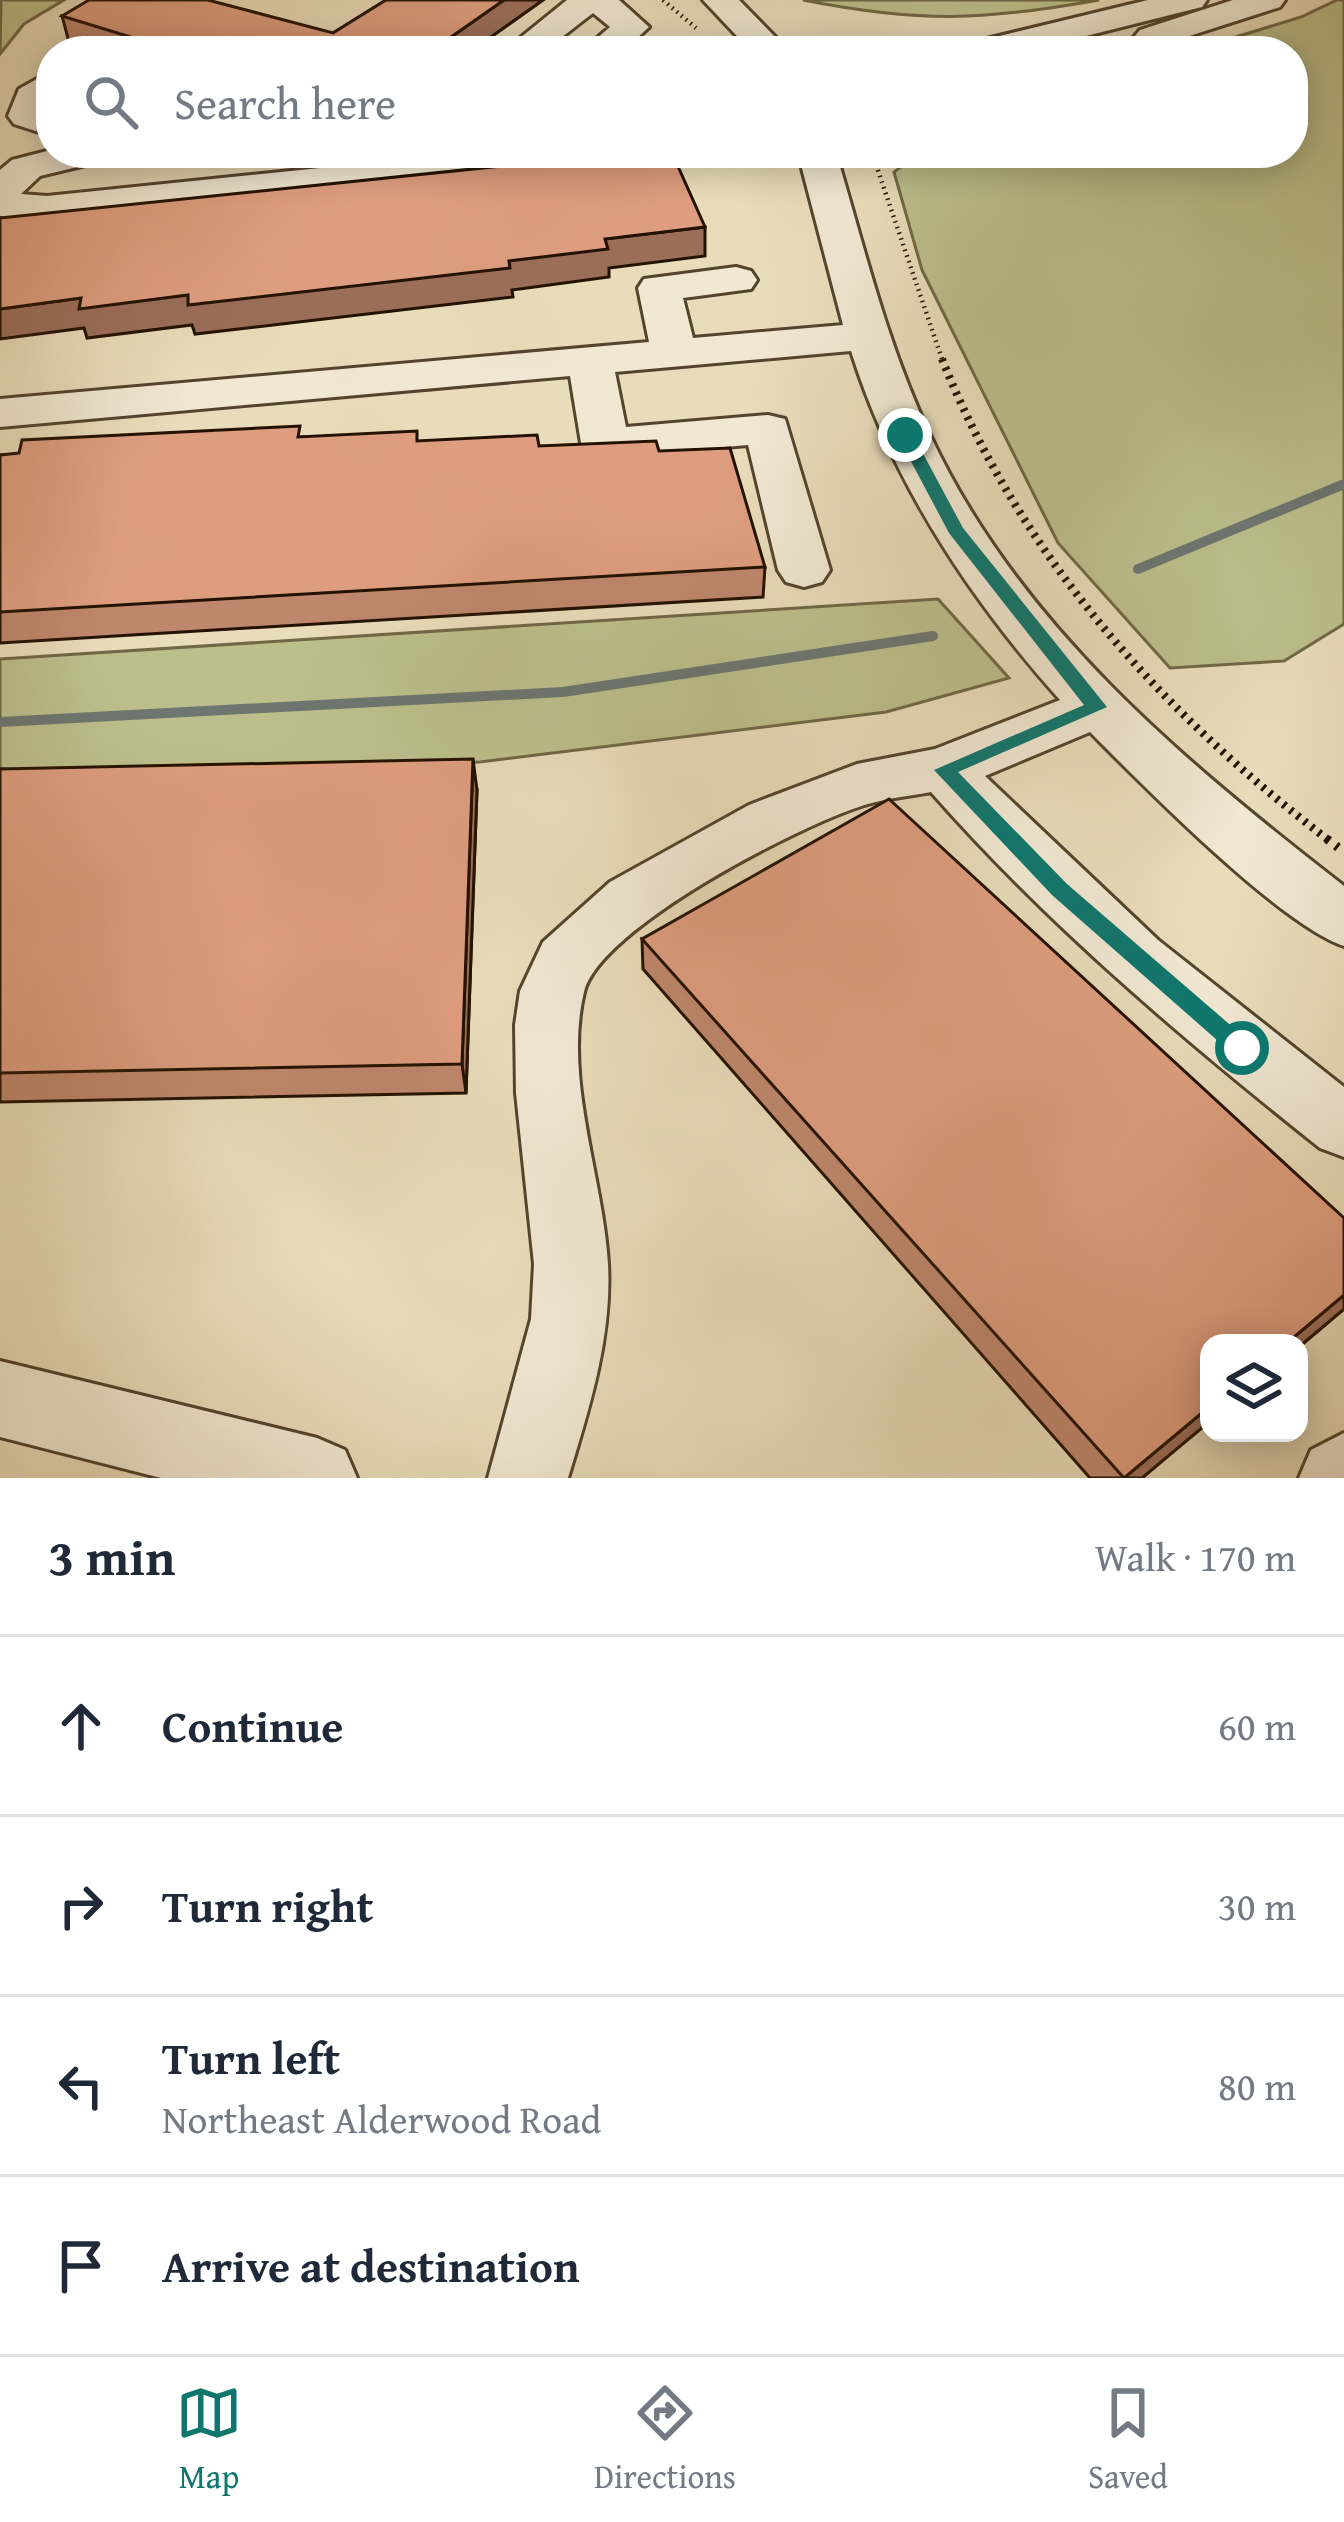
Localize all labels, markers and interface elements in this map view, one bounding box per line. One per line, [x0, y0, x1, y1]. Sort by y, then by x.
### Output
search box [36, 36, 1308, 168]
icon: search [78, 69, 144, 135]
text: Search here [174, 70, 396, 135]
route end [878, 408, 932, 462]
route start [1215, 1021, 1269, 1075]
map controls [1200, 1334, 1308, 1442]
button: layers [1200, 1334, 1308, 1442]
text: 3 min [48, 1519, 175, 1594]
text: Walk · 170 m [1095, 1528, 1296, 1585]
icon: ahead [48, 1693, 114, 1759]
text: Continue [162, 1693, 343, 1758]
text: 60 m [1218, 1697, 1296, 1754]
icon: right [48, 1873, 114, 1939]
text: Turn right [162, 1873, 374, 1938]
text: 30 m [1218, 1877, 1296, 1934]
text: Turn left [162, 2025, 340, 2090]
icon: left [48, 2053, 114, 2119]
text: 80 m [1218, 2057, 1296, 2114]
text: Northeast Alderwood Road [162, 2090, 601, 2147]
icon: arrive [48, 2233, 114, 2299]
text: Arrive at destination [162, 2233, 580, 2298]
tab: Map [176, 2380, 242, 2500]
tab: Directions [594, 2380, 736, 2500]
tab: Saved [1088, 2380, 1168, 2500]

